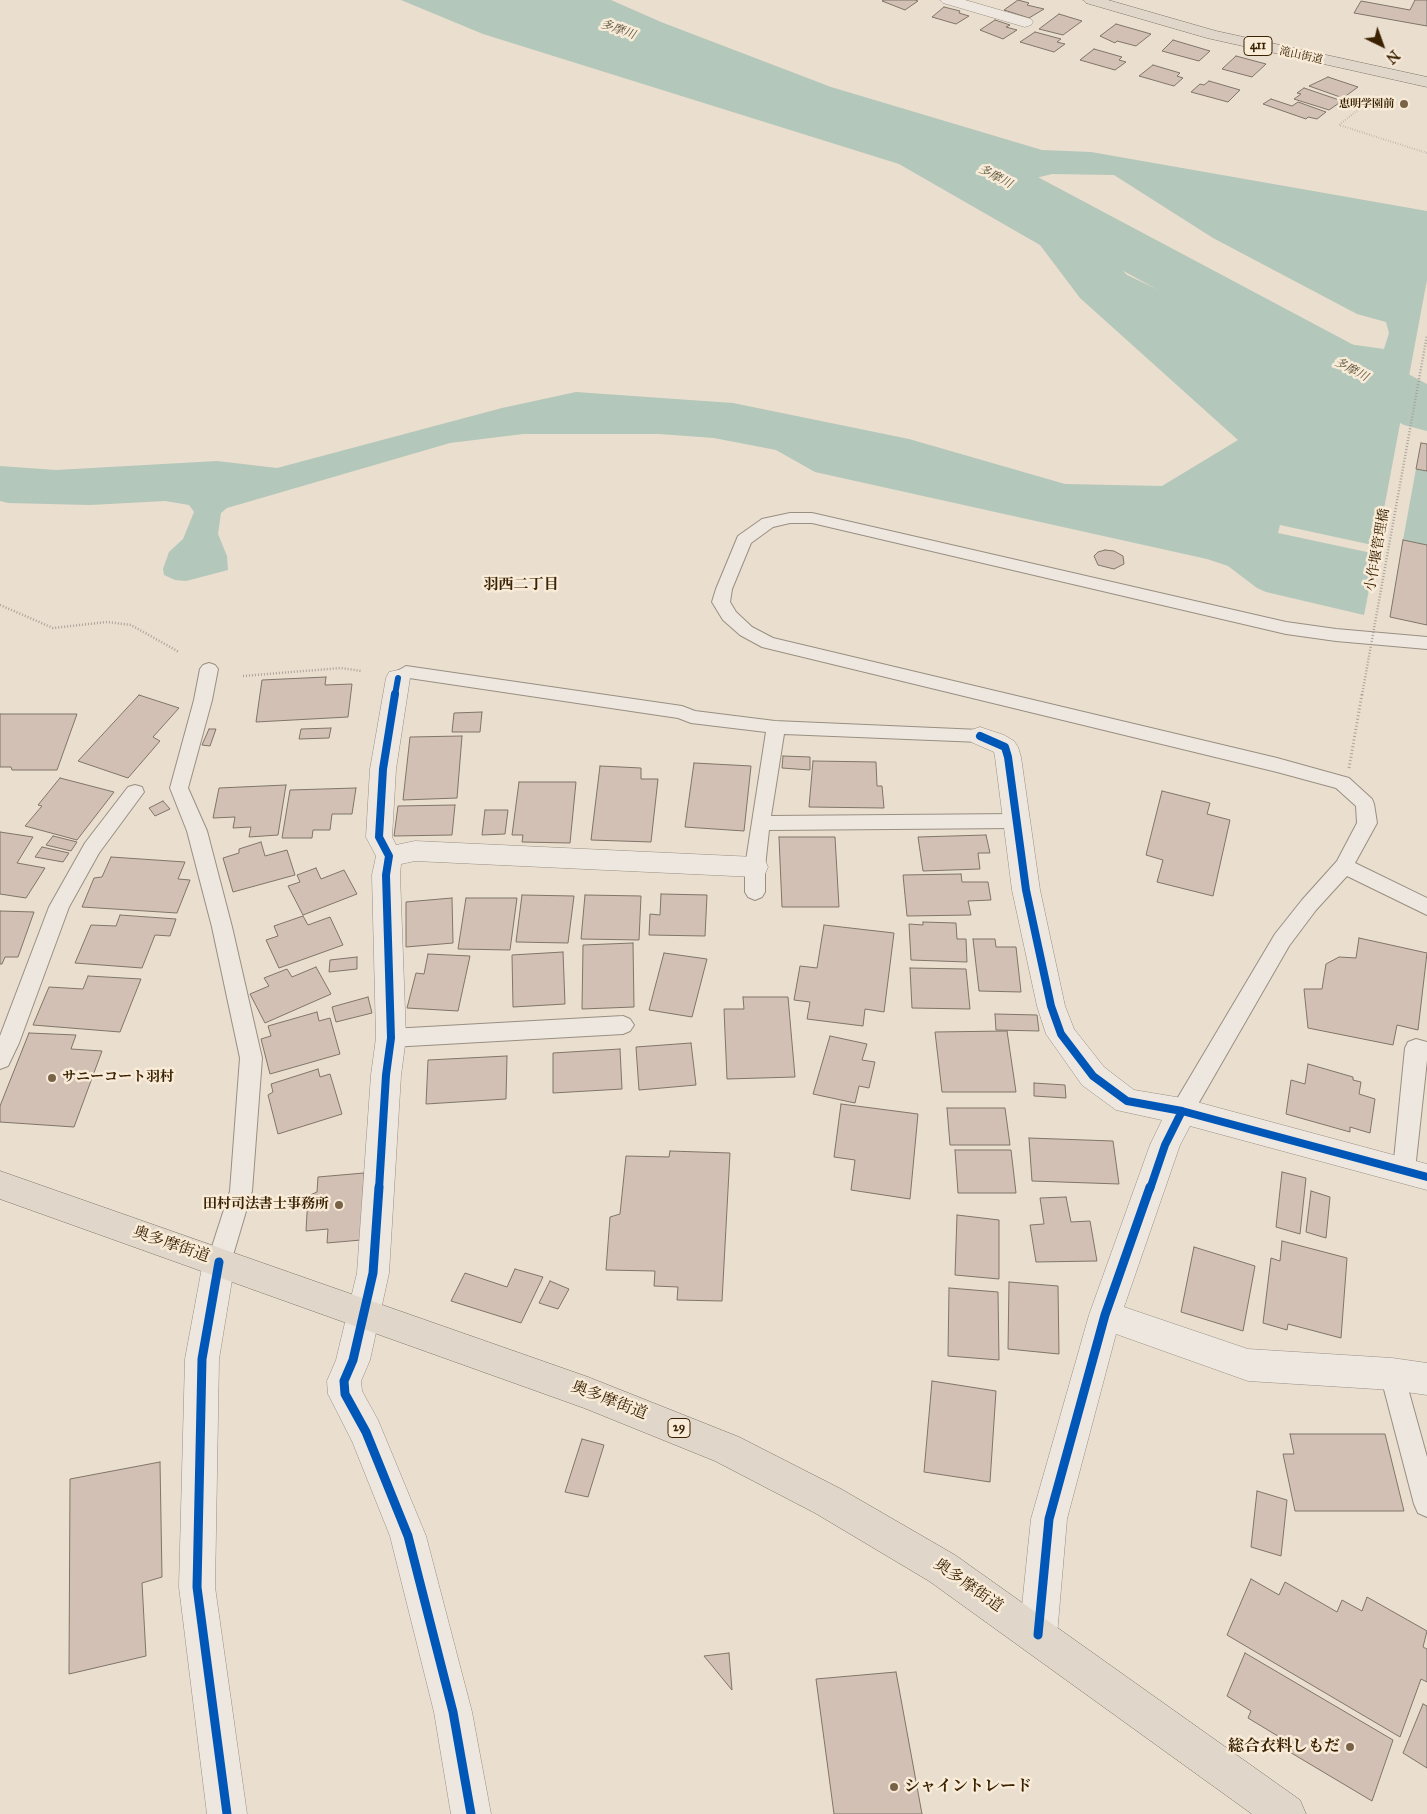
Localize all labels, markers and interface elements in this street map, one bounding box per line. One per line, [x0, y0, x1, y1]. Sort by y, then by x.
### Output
water label: 多摩川 [599, 17, 637, 43]
north arrow [1357, 20, 1407, 70]
road number: 411 [1244, 36, 1272, 56]
street label: 滝山街道 [1278, 45, 1324, 67]
text: N [1382, 46, 1402, 67]
place label: 恵明学園前 [1339, 97, 1394, 111]
marker: 恵明学園前 [1398, 98, 1410, 110]
water label: 多摩川 [976, 162, 1014, 192]
water label: 多摩川 [1332, 355, 1370, 385]
street label: 小作堰管理橋 [1362, 507, 1394, 593]
district label: 羽西二丁目 [484, 576, 558, 594]
place label: サニーコート羽村 [62, 1070, 174, 1086]
marker: サニーコート羽村 [46, 1072, 58, 1084]
place label: 田村司法書士事務所 [203, 1197, 329, 1213]
marker: 田村司法書士事務所 [333, 1199, 345, 1211]
street label: 奥多摩街道 [130, 1223, 212, 1267]
street label: 奥多摩街道 [568, 1378, 650, 1424]
road number: 29 [668, 1419, 690, 1438]
street label: 奥多摩街道 [930, 1555, 1006, 1617]
place label: 総合衣料しもだ [1228, 1737, 1340, 1757]
marker: 総合衣料しもだ [1344, 1741, 1356, 1753]
place label: シャイントレード [904, 1777, 1032, 1797]
marker: シャイントレード [888, 1781, 900, 1793]

